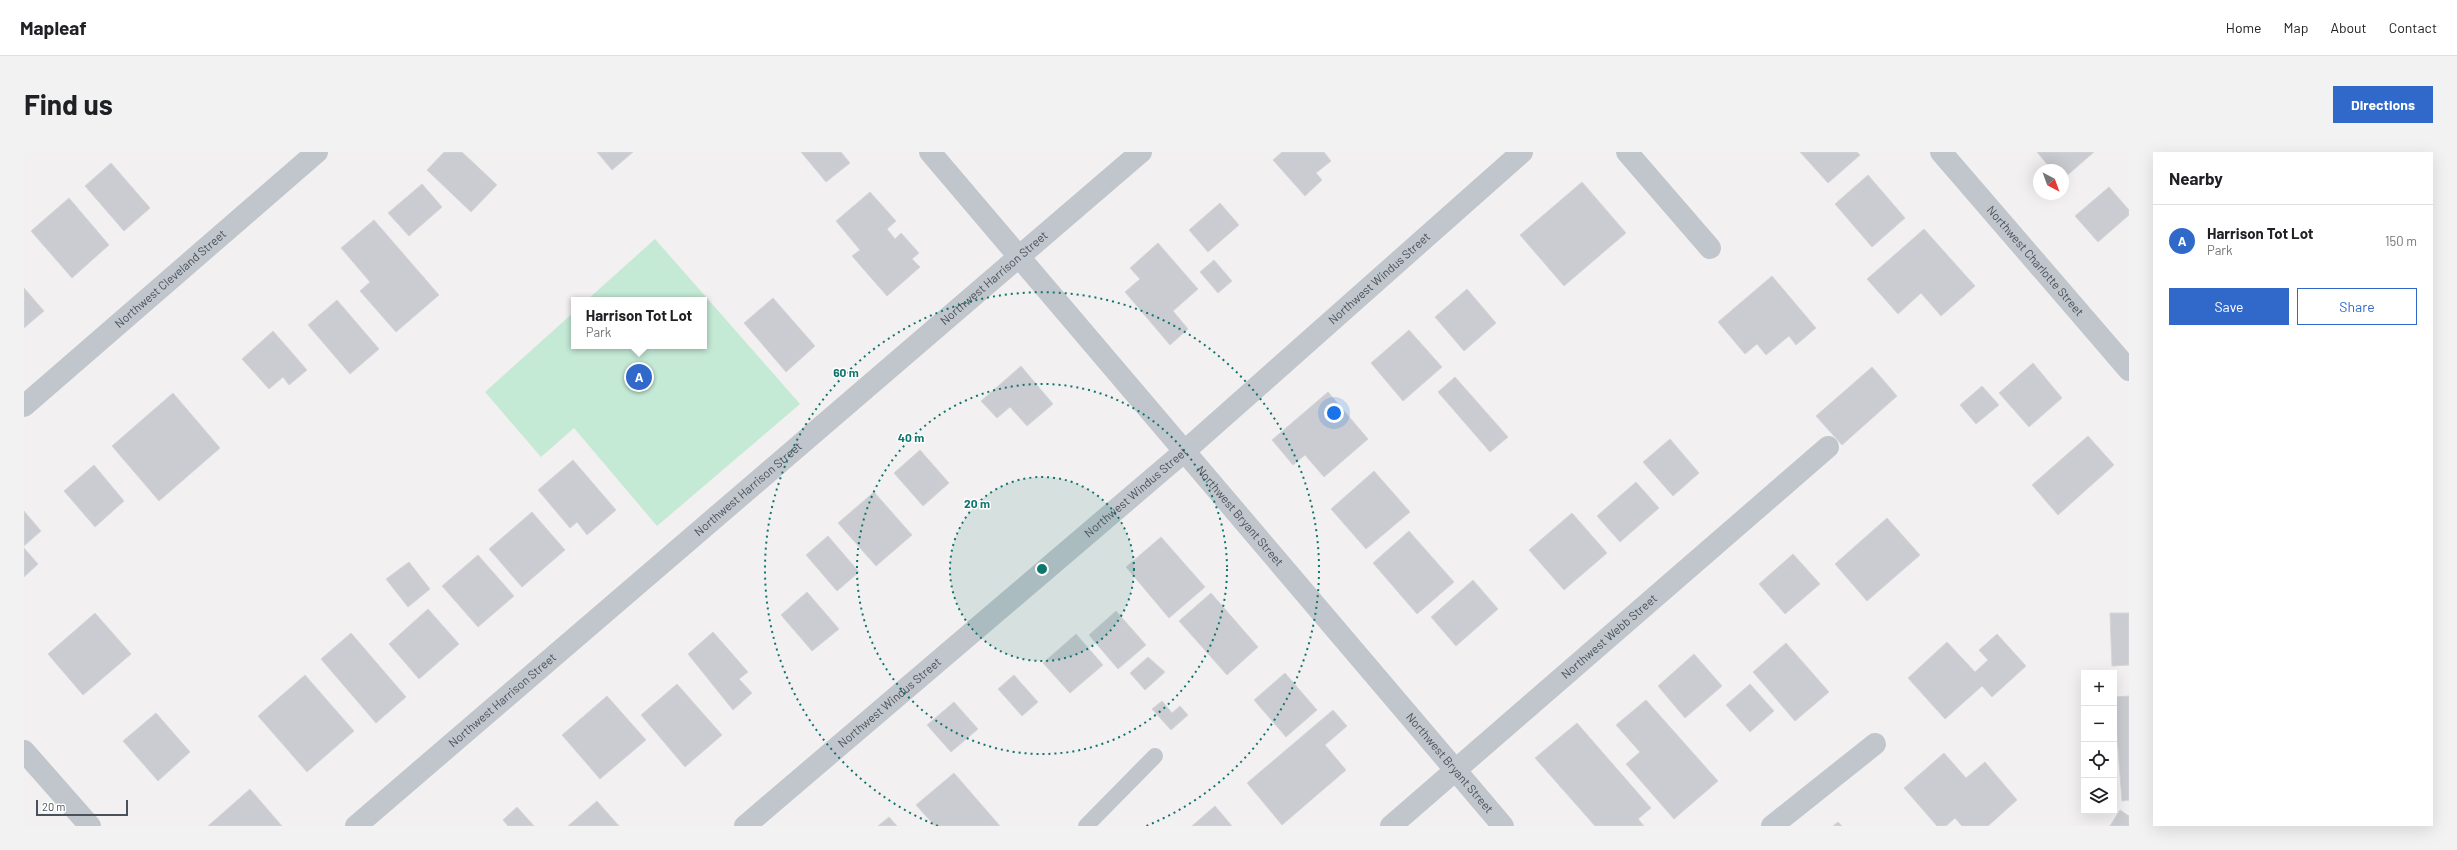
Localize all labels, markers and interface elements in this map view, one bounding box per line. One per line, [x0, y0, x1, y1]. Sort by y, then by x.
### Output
text: Mapleaf [20, 16, 87, 39]
text: Home [2226, 19, 2262, 36]
text: Map [2284, 19, 2308, 36]
text: About [2330, 19, 2367, 36]
text: Contact [2389, 19, 2437, 36]
button: Directions [2333, 86, 2433, 123]
text: Find us [24, 87, 113, 121]
north arrow [2033, 164, 2069, 200]
text: Nearby [2169, 168, 2223, 188]
street label: Northwest Charlotte Street [1984, 202, 2087, 318]
text: Harrison Tot Lot [2207, 224, 2314, 242]
street label: Northwest Cleveland Street [111, 226, 228, 330]
street label: Northwest Harrison Street [937, 227, 1050, 327]
street label: Northwest Windus Street [1325, 229, 1432, 327]
text: A [2178, 233, 2186, 249]
text: 150 m [2385, 233, 2417, 249]
text: Park [2207, 242, 2233, 258]
button: Save [2169, 288, 2289, 325]
button: Share [2297, 288, 2417, 325]
popup [571, 297, 707, 349]
text: Harrison Tot Lot [586, 306, 692, 324]
text: Park [586, 324, 611, 340]
pin: A [626, 362, 652, 392]
text: 60 m [833, 365, 859, 379]
your location [1324, 403, 1344, 423]
text: 40 m [898, 430, 924, 444]
street label: Northwest Harrison Street [691, 438, 804, 538]
street label: Northwest Windus Street [1081, 444, 1190, 540]
street label: Northwest Bryant Street [1194, 463, 1287, 568]
text: 20 m [964, 496, 990, 510]
centre of rings [1035, 562, 1049, 576]
street label: Northwest Webb Street [1558, 591, 1659, 681]
street label: Northwest Harrison Street [445, 650, 558, 749]
street label: Northwest Windus Street [834, 654, 943, 750]
map controls [2081, 670, 2117, 814]
button: + [2081, 670, 2117, 706]
button: − [2081, 706, 2117, 742]
street label: Northwest Bryant Street [1404, 709, 1497, 815]
button: locate [2081, 742, 2117, 778]
button: layers [2081, 778, 2117, 814]
scale bar [36, 798, 128, 817]
text: 20 m [42, 800, 65, 813]

